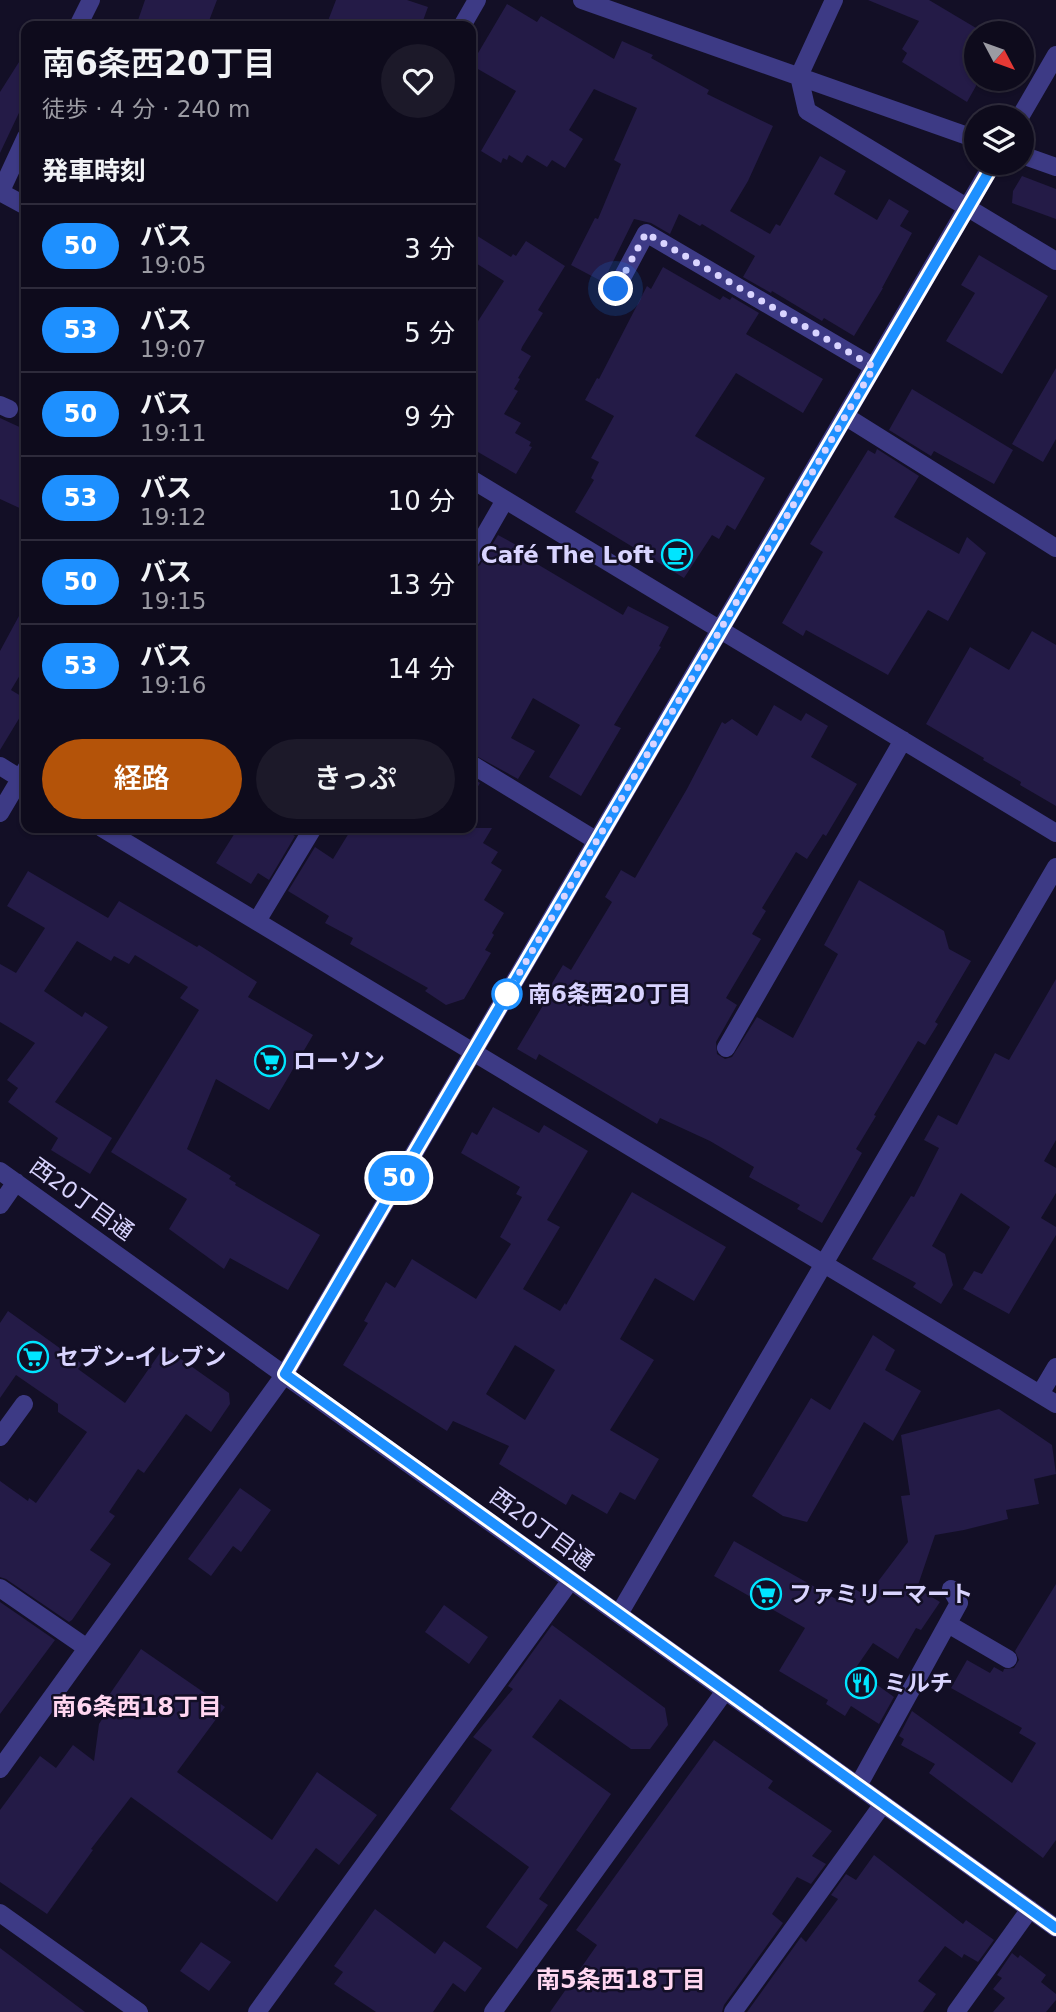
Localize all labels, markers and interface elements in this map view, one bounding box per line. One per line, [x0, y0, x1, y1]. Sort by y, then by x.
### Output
north arrow [964, 21, 1034, 91]
map controls [964, 21, 1034, 175]
text: 南6条西20丁目 [42, 44, 276, 83]
button: heart [381, 44, 455, 118]
text: 徒歩 · 4 分 · 240 m [42, 96, 250, 122]
button: layers [964, 105, 1034, 175]
text: 発車時刻 [42, 156, 146, 186]
text: バス [140, 221, 192, 251]
text: 50 [64, 232, 97, 260]
text: 3 分 [404, 234, 455, 264]
text: 19:05 [140, 252, 206, 278]
your location [598, 271, 633, 306]
text: バス [140, 305, 192, 335]
text: 53 [64, 316, 97, 344]
text: 5 分 [404, 318, 455, 348]
text: 19:07 [140, 336, 206, 362]
text: バス [140, 389, 192, 419]
text: 50 [64, 400, 97, 428]
text: 9 分 [404, 402, 455, 432]
text: 19:11 [140, 420, 206, 446]
text: バス [140, 473, 192, 503]
text: 53 [64, 484, 97, 512]
text: 10 分 [388, 486, 455, 516]
text: 19:12 [140, 504, 206, 530]
cafe icon: Café The Loft [660, 538, 694, 572]
place label: Café The Loft [481, 542, 654, 568]
text: バス [140, 557, 192, 587]
text: 50 [64, 568, 97, 596]
text: 13 分 [388, 570, 455, 600]
text: 19:15 [140, 588, 206, 614]
text: バス [140, 641, 192, 671]
text: 53 [64, 652, 97, 680]
text: 14 分 [388, 654, 455, 684]
text: 19:16 [140, 672, 206, 698]
button: 経路 [42, 739, 242, 819]
button: きっぷ [256, 739, 455, 819]
marker: 南6条西20丁目 [492, 979, 522, 1009]
place label: 南6条西20丁目 [528, 981, 691, 1007]
supermarket icon: ローソン [253, 1044, 287, 1078]
place label: ローソン [293, 1048, 385, 1074]
street label: 西20丁目通 [25, 1153, 139, 1245]
line badge: 50 [368, 1155, 430, 1201]
text: 50 [382, 1164, 416, 1192]
supermarket icon: セブン-イレブン [16, 1340, 50, 1374]
place label: セブン-イレブン [56, 1344, 227, 1370]
street label: 西20丁目通 [485, 1483, 599, 1575]
supermarket icon: ファミリーマート [749, 1577, 783, 1611]
place label: ファミリーマート [789, 1581, 973, 1607]
restaurant icon: ミルチ [844, 1666, 878, 1700]
place label: ミルチ [884, 1670, 953, 1696]
district label: 南6条西18丁目 [52, 1693, 222, 1721]
district label: 南5条西18丁目 [536, 1966, 706, 1994]

